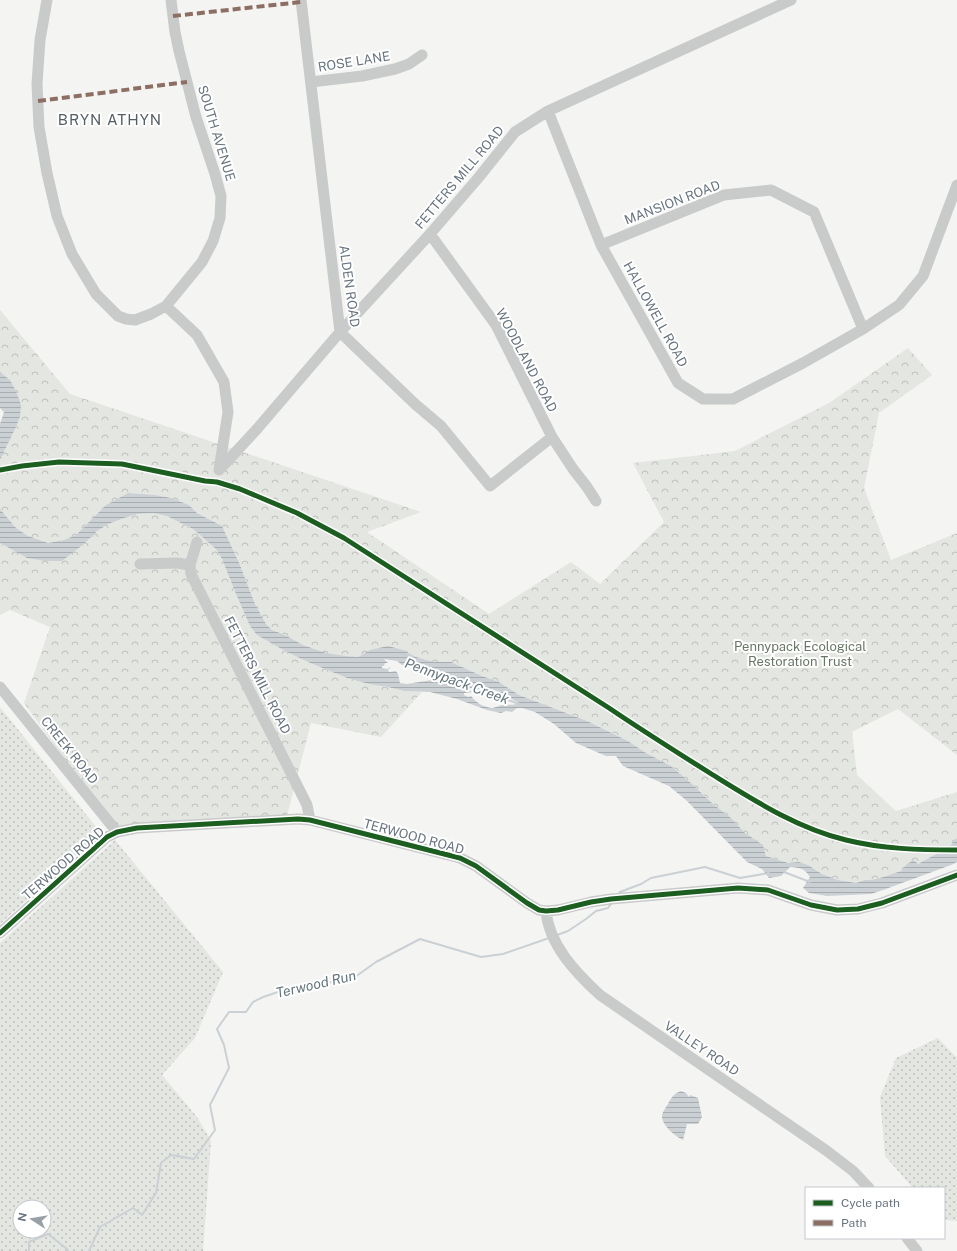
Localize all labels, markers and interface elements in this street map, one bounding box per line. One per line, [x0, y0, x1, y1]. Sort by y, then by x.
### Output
street label: ROSE LANE [317, 48, 391, 75]
street label: SOUTH AVENUE [195, 83, 238, 183]
district label: BRYN ATHYN [58, 111, 162, 128]
street label: FETTERS MILL ROAD [412, 123, 507, 232]
street label: MANSION ROAD [622, 177, 722, 228]
street label: ALDEN ROAD [336, 244, 363, 328]
street label: HALLOWELL ROAD [620, 259, 691, 369]
street label: WOODLAND ROAD [493, 306, 560, 415]
street label: FETTERS MILL ROAD [221, 614, 294, 736]
park label: Pennypack Ecological Restoration Trust [734, 639, 866, 669]
water label: Pennypack Creek [403, 655, 512, 707]
street label: CREEK ROAD [38, 714, 101, 787]
street label: TERWOOD ROAD [362, 816, 466, 857]
street label: TERWOOD ROAD [19, 824, 107, 903]
water label: Terwood Run [274, 967, 358, 1001]
street label: VALLEY ROAD [662, 1018, 742, 1079]
legend [805, 1187, 945, 1239]
text: Cycle path [841, 1196, 900, 1210]
north arrow [12, 1199, 52, 1239]
text: N [15, 1211, 29, 1222]
text: Path [841, 1216, 867, 1230]

